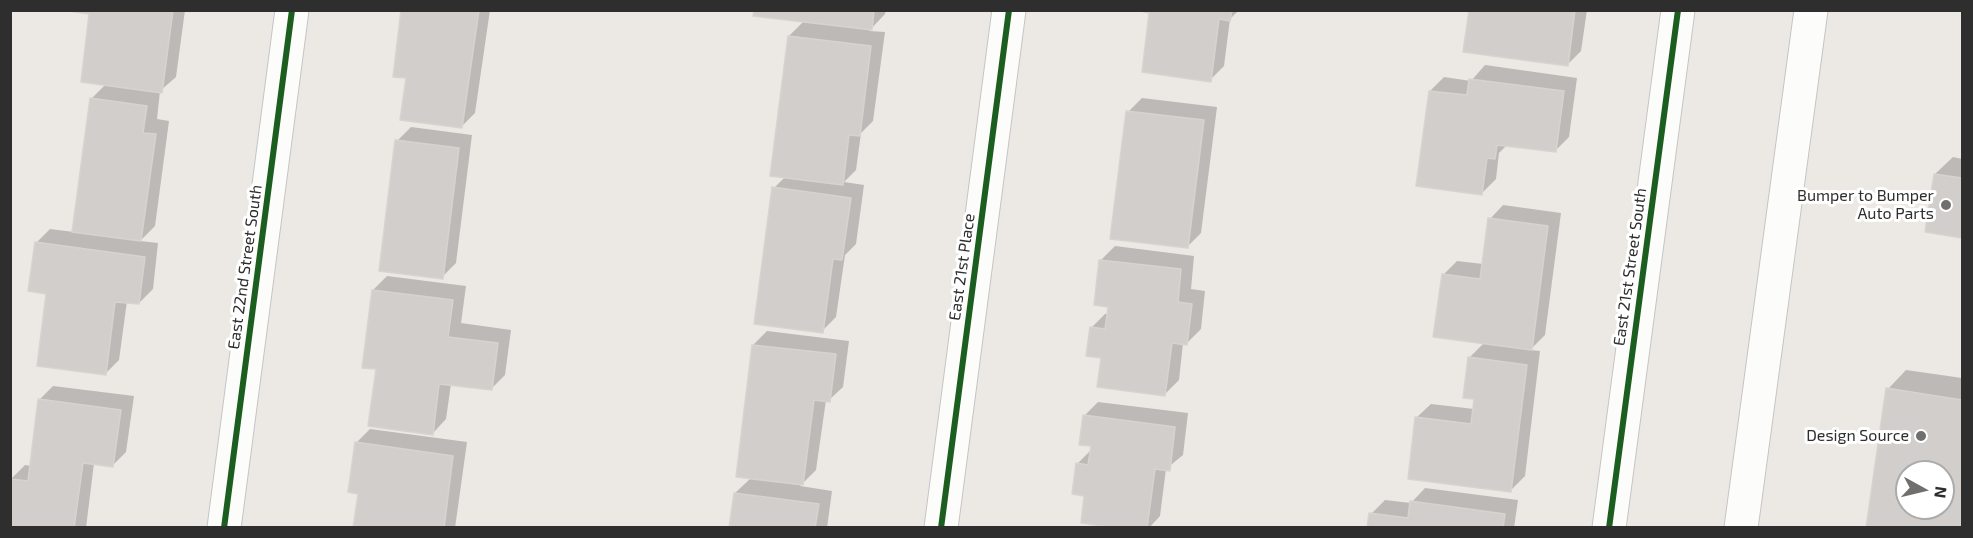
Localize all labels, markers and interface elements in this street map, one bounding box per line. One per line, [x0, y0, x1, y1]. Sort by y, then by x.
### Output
street label: East 22nd Street South [224, 183, 266, 351]
place label: Bumper to Bumper Auto Parts [1797, 186, 1934, 224]
street label: East 21st Street South [1609, 187, 1651, 347]
marker: Bumper to Bumper Auto Parts [1939, 198, 1953, 212]
street label: East 21st Place [945, 212, 979, 322]
place label: Design Source [1806, 426, 1909, 446]
marker: Design Source [1914, 429, 1928, 443]
north arrow [1895, 460, 1955, 520]
text: N [1931, 485, 1952, 499]

